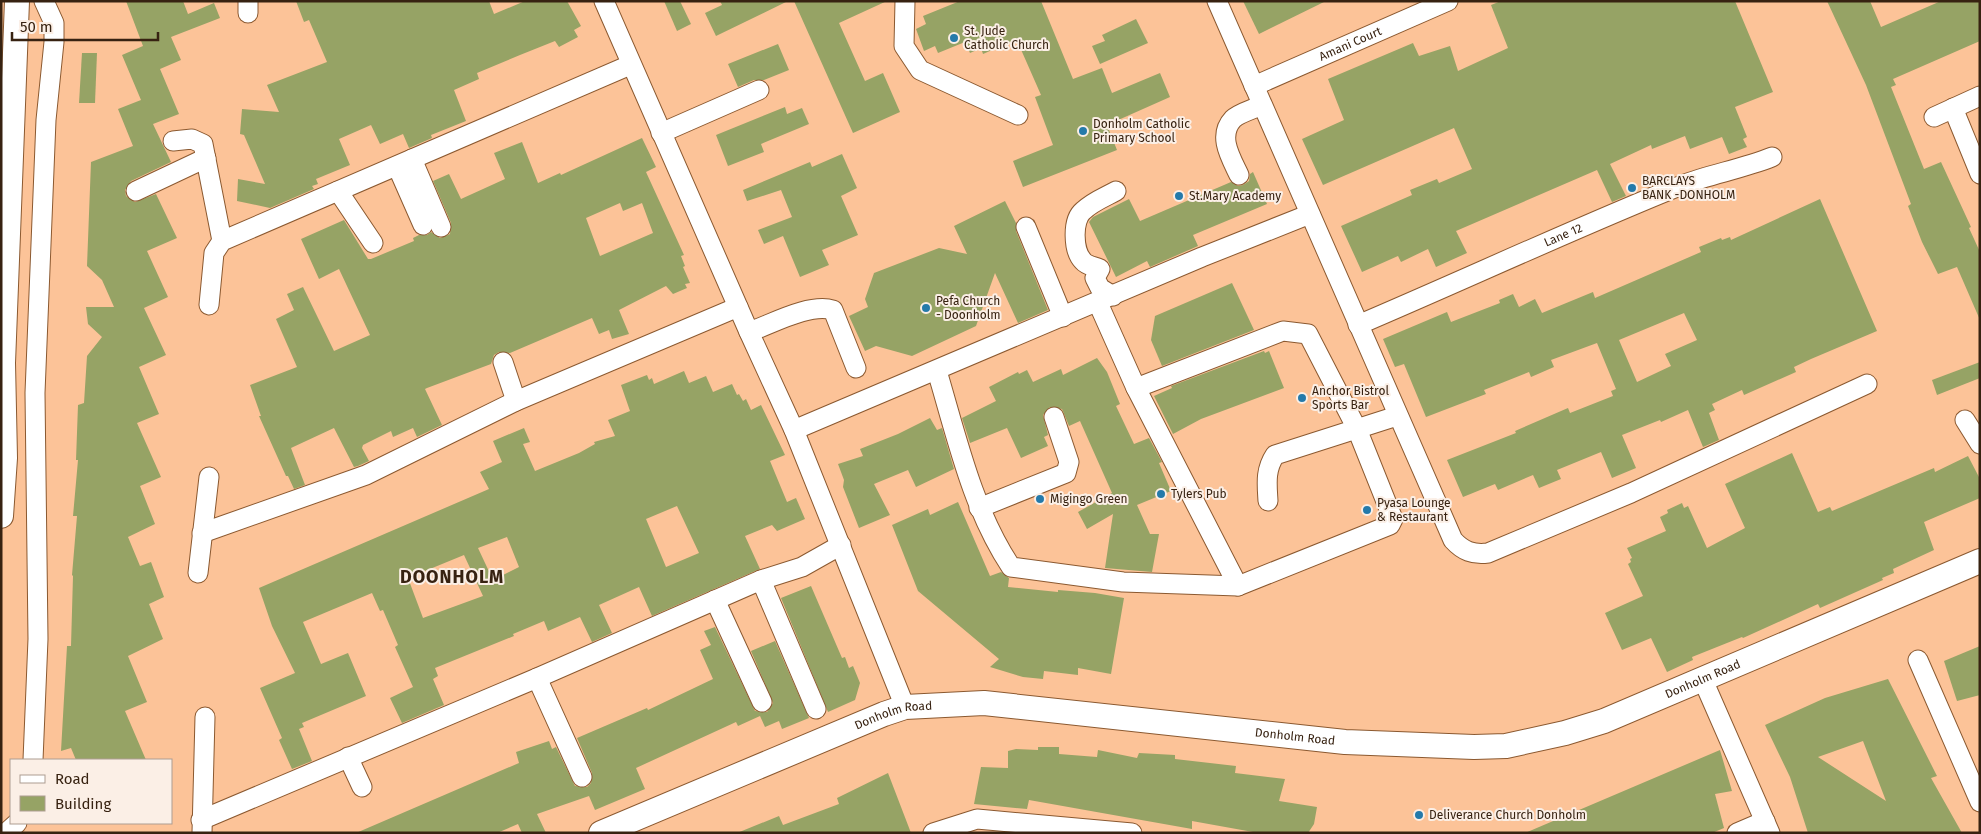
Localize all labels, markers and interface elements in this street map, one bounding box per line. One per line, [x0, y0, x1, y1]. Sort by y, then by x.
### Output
scale bar [12, 10, 159, 42]
text: 50 m [20, 18, 53, 36]
place label: St. Jude Catholic Church [964, 24, 1049, 52]
street label: Amani Court [1317, 24, 1384, 64]
marker: St. Jude Catholic Church [948, 32, 960, 44]
place label: Donholm Catholic Primary School [1093, 117, 1190, 145]
marker: Donholm Catholic Primary School [1077, 125, 1089, 137]
place label: BARCLAYS BANK -DONHOLM [1642, 174, 1735, 202]
marker: BARCLAYS BANK -DONHOLM [1626, 182, 1638, 194]
place label: St.Mary Academy [1189, 189, 1281, 203]
marker: St.Mary Academy [1173, 190, 1185, 202]
street label: Lane 12 [1542, 221, 1585, 250]
place label: Pefa Church - Doonholm [936, 294, 1001, 322]
marker: Pefa Church - Doonholm [920, 302, 932, 314]
place label: Anchor Bistrol Sports Bar [1312, 384, 1389, 412]
marker: Anchor Bistrol Sports Bar [1296, 392, 1308, 404]
place label: Tylers Pub [1171, 487, 1227, 501]
marker: Tylers Pub [1155, 488, 1167, 500]
place label: Migingo Green [1050, 492, 1128, 506]
marker: Migingo Green [1034, 493, 1046, 505]
place label: Pyasa Lounge & Restaurant [1377, 496, 1451, 524]
marker: Pyasa Lounge & Restaurant [1361, 504, 1373, 516]
district label: DOONHOLM [400, 566, 504, 588]
street label: Donholm Road [1663, 657, 1743, 701]
street label: Donholm Road [852, 699, 932, 733]
street label: Donholm Road [1254, 725, 1336, 748]
legend [10, 759, 172, 824]
text: Road [55, 770, 90, 788]
text: Building [55, 795, 111, 813]
place label: Deliverance Church Donholm [1429, 808, 1586, 822]
marker: Deliverance Church Donholm [1413, 809, 1425, 821]

